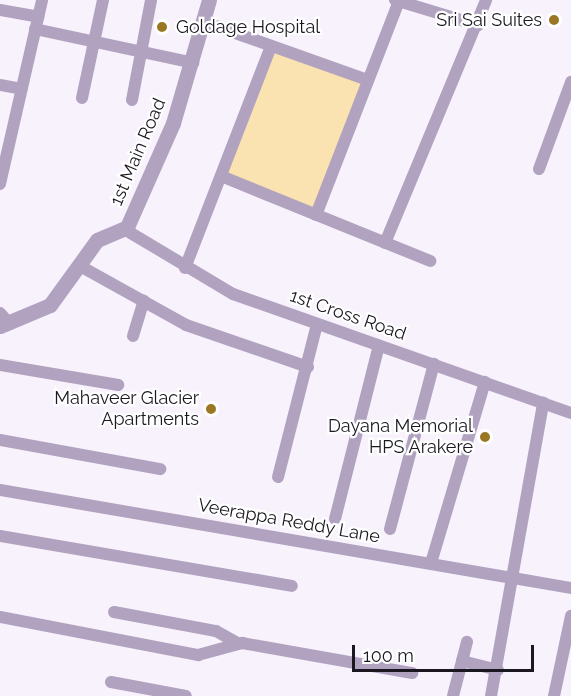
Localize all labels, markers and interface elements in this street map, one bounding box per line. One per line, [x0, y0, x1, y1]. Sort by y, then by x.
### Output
place label: Sri Sai Suites [436, 9, 542, 31]
marker: Sri Sai Suites [547, 13, 561, 27]
place label: Goldage Hospital [176, 16, 320, 38]
marker: Goldage Hospital [153, 18, 171, 36]
street label: 1st Main Road [106, 95, 170, 209]
street label: 1st Cross Road [287, 285, 409, 345]
place label: Mahaveer Glacier Apartments [54, 388, 199, 430]
marker: Mahaveer Glacier Apartments [204, 402, 218, 416]
place label: Dayana Memorial HPS Arakere [328, 416, 473, 458]
marker: Dayana Memorial HPS Arakere [478, 430, 492, 444]
street label: Veerappa Reddy Lane [196, 494, 382, 548]
scale bar [355, 633, 536, 671]
text: 100 m [363, 645, 414, 666]

